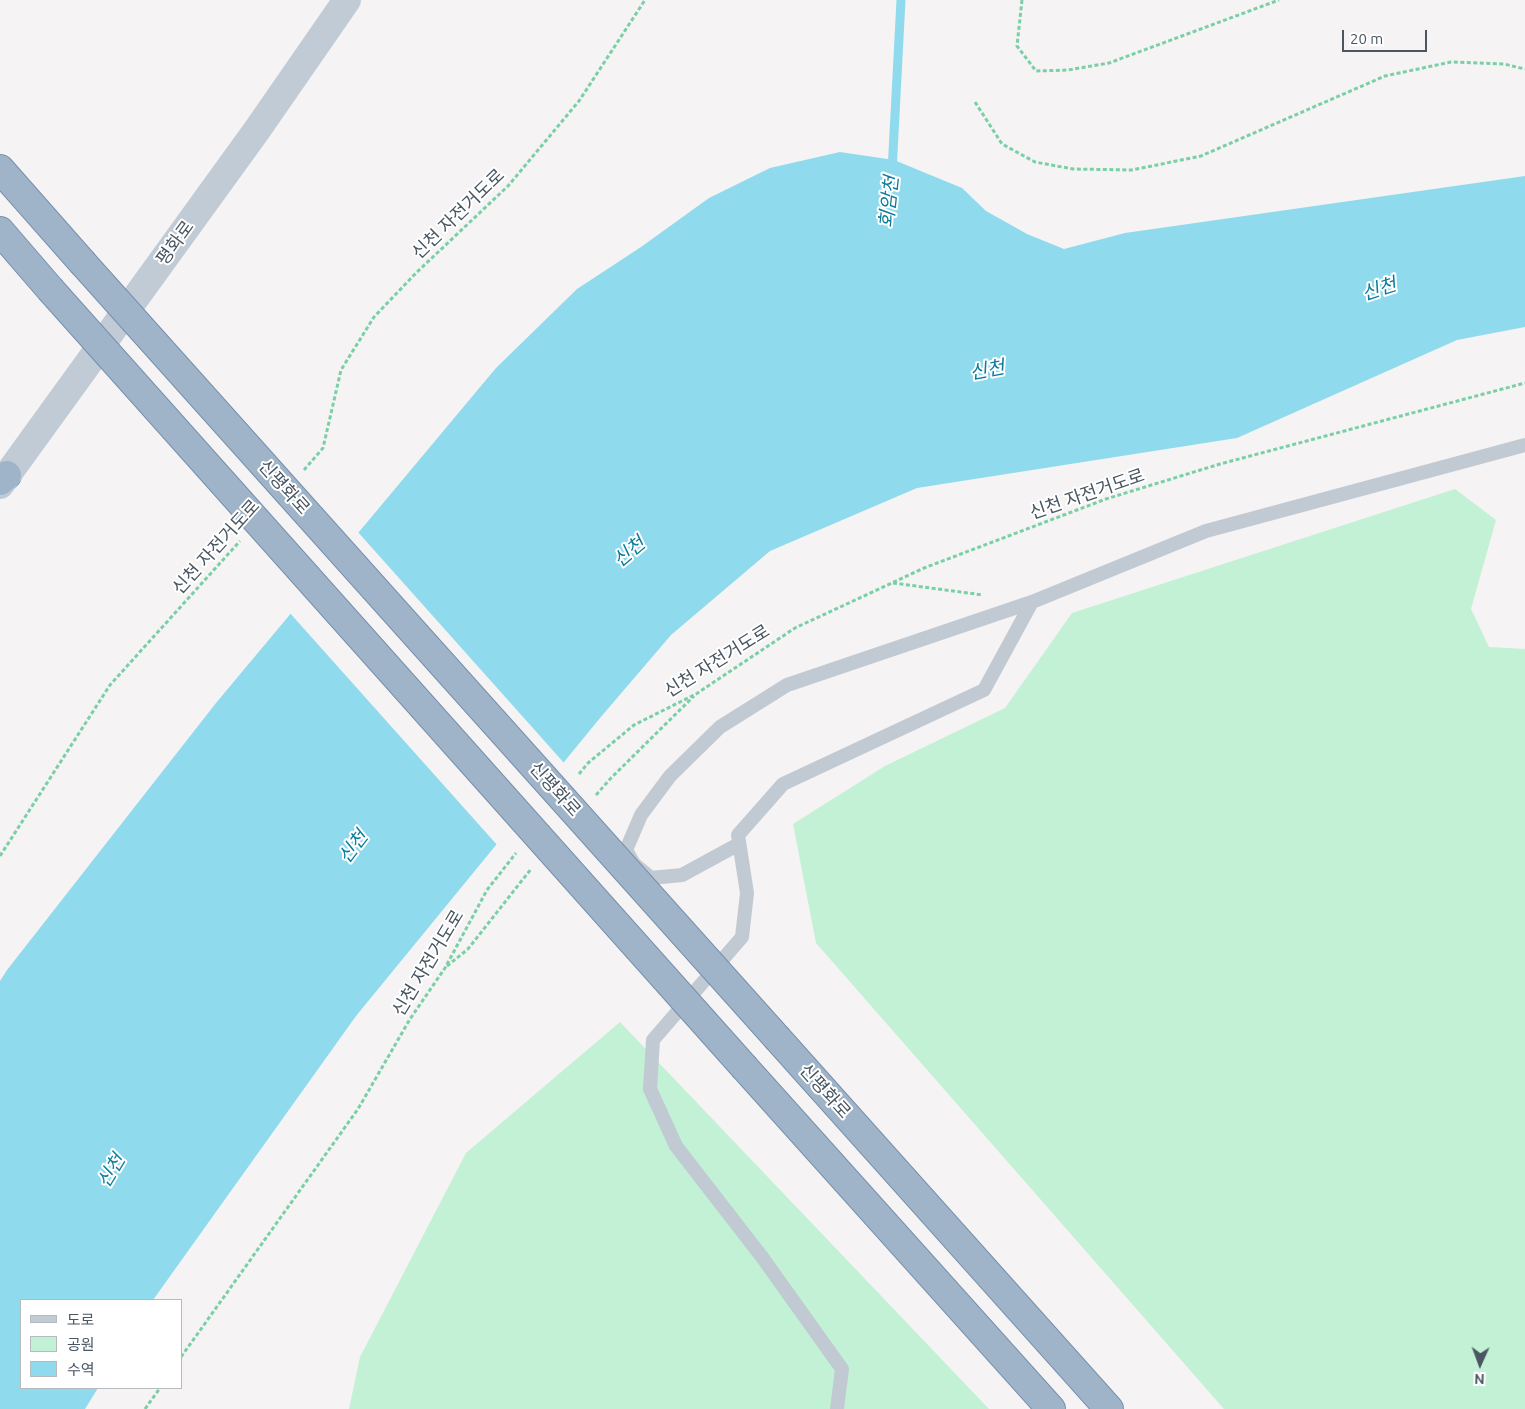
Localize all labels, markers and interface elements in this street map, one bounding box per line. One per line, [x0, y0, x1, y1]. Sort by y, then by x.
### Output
scale bar [1345, 20, 1430, 52]
text: 20 m [1350, 30, 1383, 47]
street label: 신천 자전거도로 [407, 165, 509, 263]
water label: 회암천 [875, 175, 903, 229]
street label: 평화로 [152, 217, 198, 269]
water label: 신천 [1359, 273, 1399, 305]
water label: 신천 [968, 355, 1006, 385]
street label: 신평화로 [254, 455, 314, 519]
street label: 신천 자전거도로 [1027, 464, 1147, 524]
street label: 신천 자전거도로 [168, 495, 264, 599]
water label: 신천 [608, 532, 650, 572]
street label: 신천 자전거도로 [660, 620, 774, 702]
street label: 신평화로 [525, 757, 585, 821]
water label: 신천 [333, 826, 373, 868]
street label: 신천 자전거도로 [388, 906, 468, 1020]
street label: 신평화로 [795, 1059, 855, 1123]
water label: 신천 [92, 1150, 130, 1192]
legend [20, 1299, 182, 1389]
text: 도로 [67, 1311, 95, 1328]
text: 공원 [67, 1336, 95, 1353]
north arrow [1455, 1339, 1505, 1389]
text: 수역 [67, 1361, 95, 1378]
text: N [1474, 1371, 1485, 1387]

